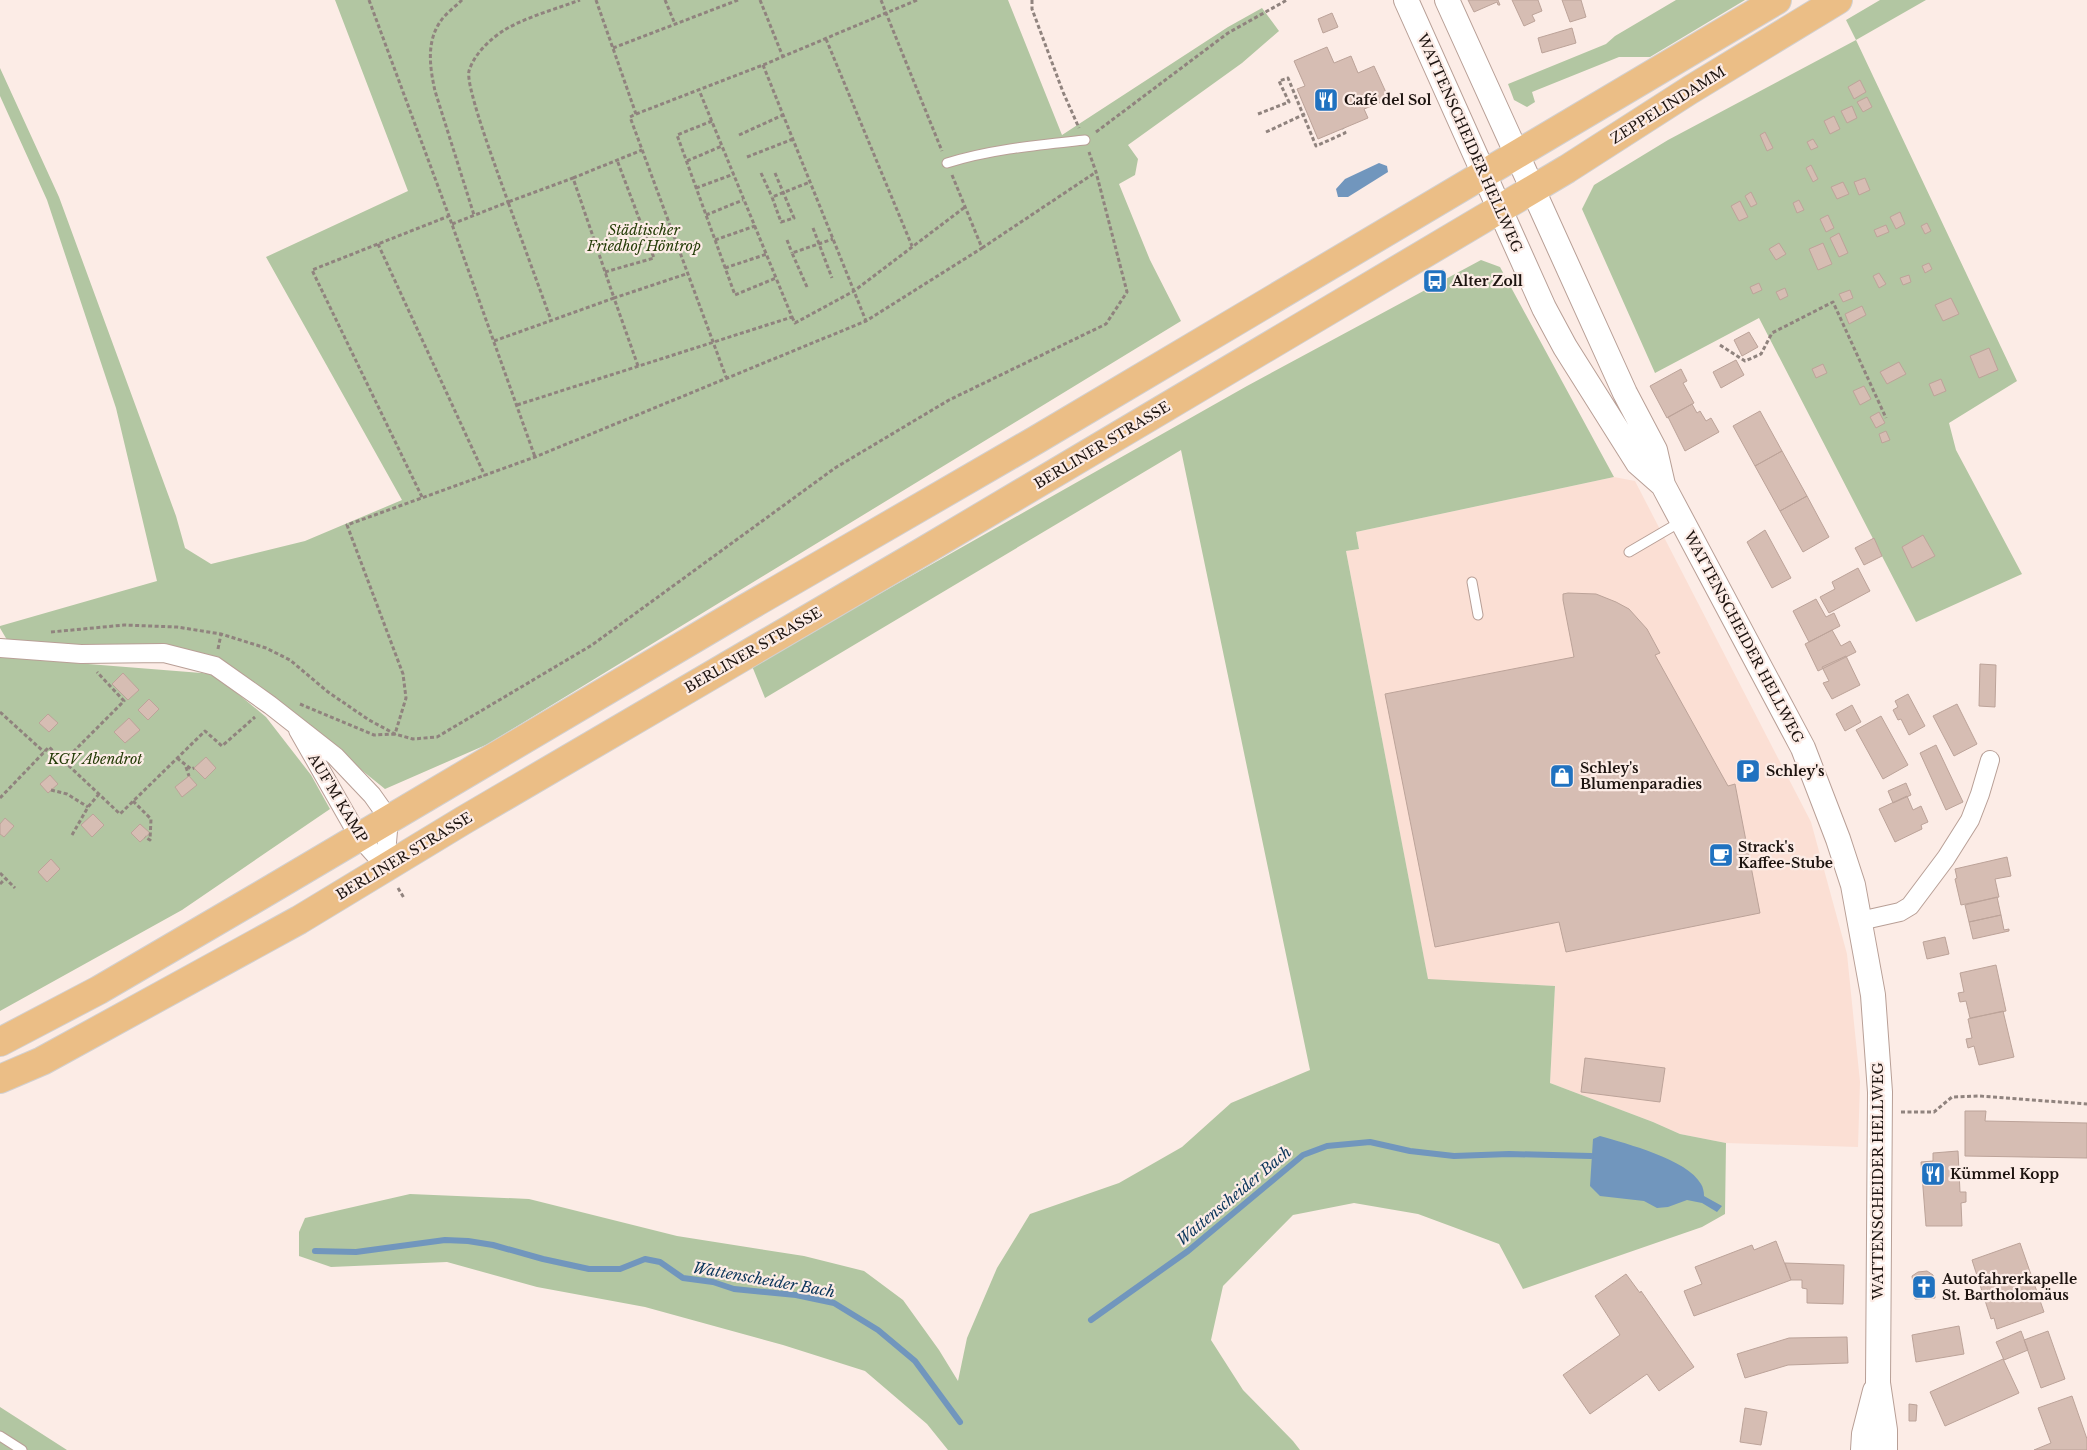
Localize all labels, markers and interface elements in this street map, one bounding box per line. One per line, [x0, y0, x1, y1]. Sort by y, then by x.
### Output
street label: WATTENSCHEIDER HELLWEG [1413, 30, 1527, 255]
street label: ZEPPELINDAMM [1607, 62, 1729, 148]
restaurant icon: Café del Sol [1313, 87, 1339, 113]
place label: Café del Sol [1344, 91, 1432, 109]
park label: Städtischer Friedhof Höntrop [586, 221, 701, 255]
bus stop icon: Alter Zoll [1422, 268, 1448, 294]
place label: Alter Zoll [1451, 272, 1523, 290]
street label: BERLINER STRASSE [1031, 397, 1173, 493]
street label: WATTENSCHEIDER HELLWEG [1680, 527, 1808, 746]
street label: BERLINER STRASSE [681, 603, 825, 697]
street label: AUF'M KAMP [304, 749, 372, 846]
park label: KGV Abendrot [47, 750, 143, 768]
parking icon: Schley's [1735, 758, 1761, 784]
place label: Schley's Blumenparadies [1580, 759, 1703, 793]
place label: Schley's [1766, 762, 1825, 780]
shop icon: Schley's Blumenparadies [1549, 763, 1575, 789]
street label: BERLINER STRASSE [333, 808, 475, 904]
place label: Strack's Kaffee-Stube [1738, 838, 1833, 872]
cafe icon: Strack's Kaffee-Stube [1708, 842, 1734, 868]
street label: WATTENSCHEIDER HELLWEG [1869, 1062, 1887, 1301]
water label: Wattenscheider Bach [1173, 1142, 1295, 1249]
restaurant icon: Kümmel Kopp [1920, 1161, 1946, 1187]
place label: Kümmel Kopp [1950, 1165, 2059, 1183]
water label: Wattenscheider Bach [692, 1258, 837, 1301]
place label: Autofahrerkapelle St. Bartholomäus [1941, 1270, 2077, 1304]
church icon: Autofahrerkapelle St. Bartholomäus [1911, 1274, 1937, 1300]

